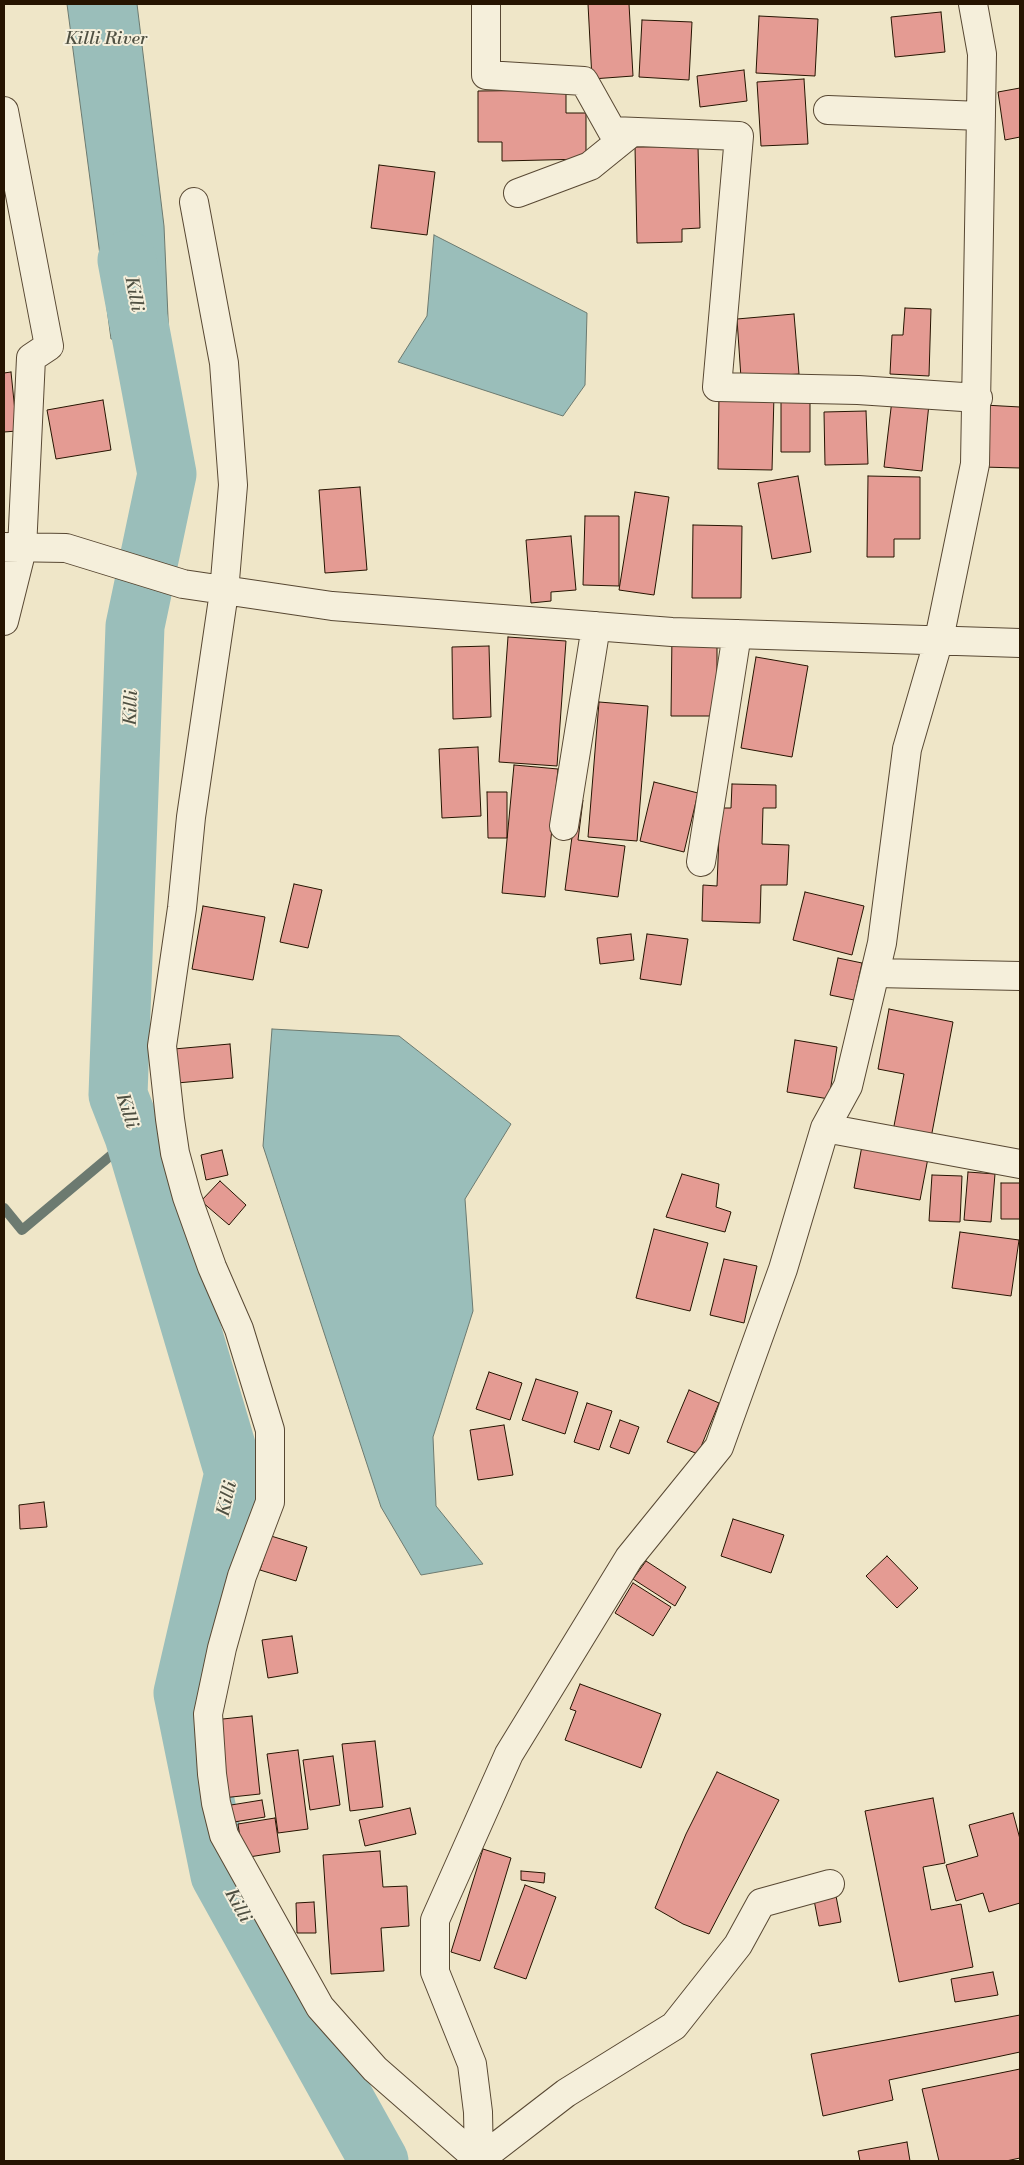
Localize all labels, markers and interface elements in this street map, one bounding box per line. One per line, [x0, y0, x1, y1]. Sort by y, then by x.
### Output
water label: Killi River [65, 29, 147, 51]
water label: Killi [119, 274, 147, 314]
water label: Killi [121, 690, 143, 726]
water label: Killi [110, 1091, 142, 1131]
water label: Killi [213, 1479, 243, 1519]
water label: Killi [219, 1885, 255, 1927]

